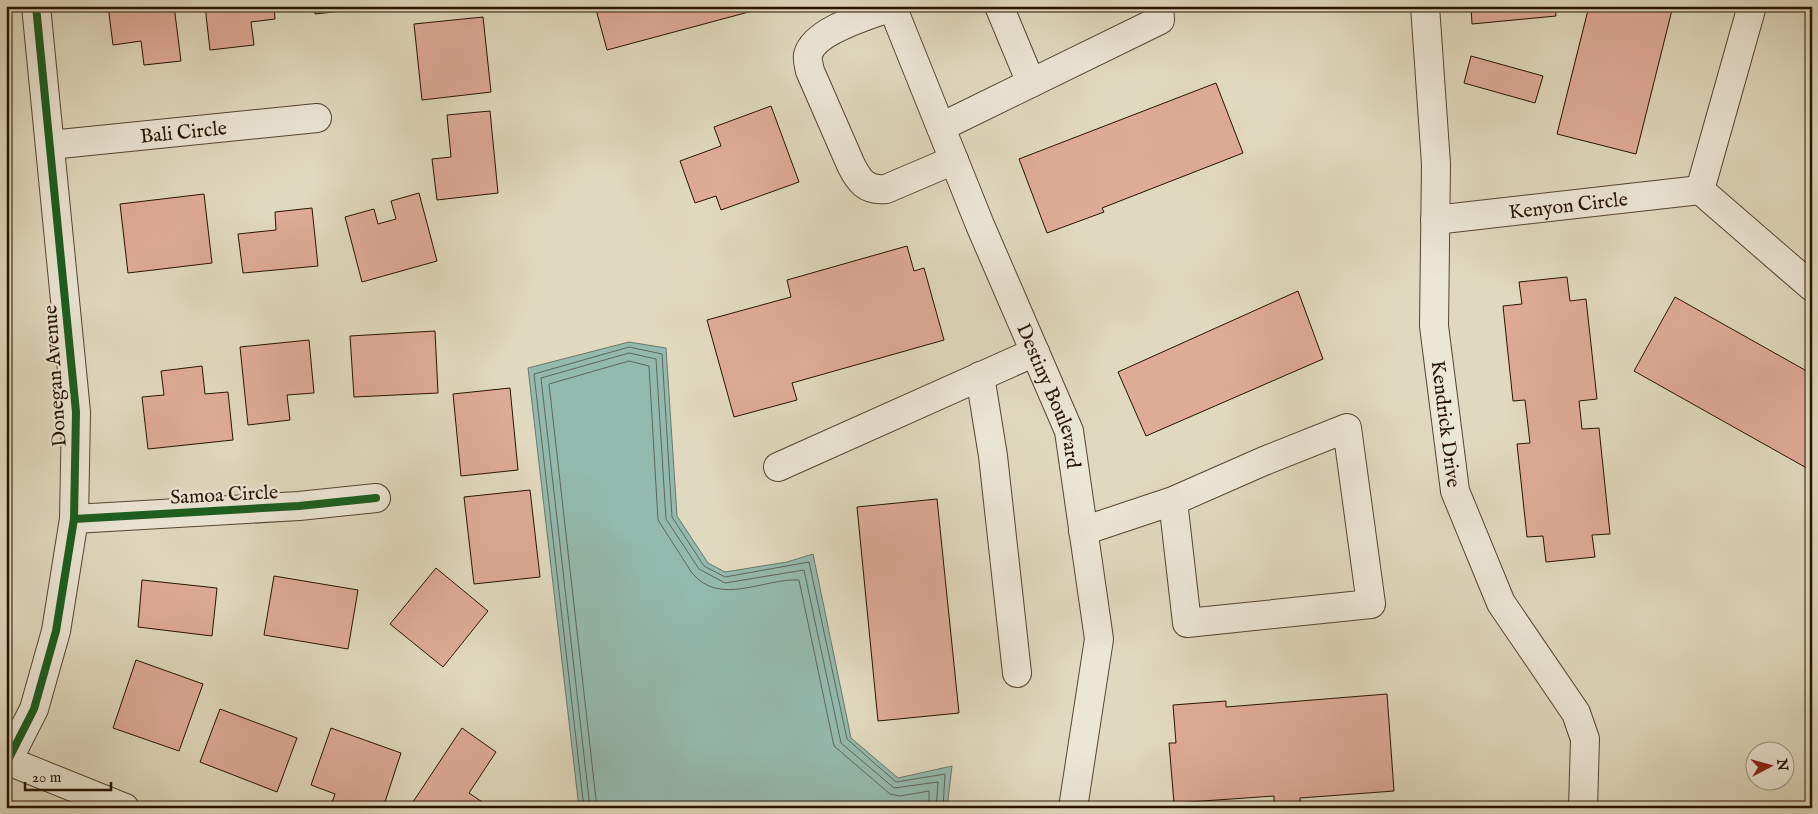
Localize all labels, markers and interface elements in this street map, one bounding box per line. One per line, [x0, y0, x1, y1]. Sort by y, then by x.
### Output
street label: Bali Circle [139, 116, 228, 150]
street label: Kenyon Circle [1508, 187, 1629, 226]
street label: Donegan Avenue [38, 304, 73, 448]
street label: Destiny Boulevard [1010, 320, 1085, 470]
street label: Kendrick Drive [1424, 359, 1465, 489]
street label: Samoa Circle [169, 480, 279, 511]
north arrow [1746, 742, 1796, 792]
text: N [1772, 757, 1792, 772]
scale bar [25, 759, 111, 791]
text: 20 m [32, 768, 62, 787]

